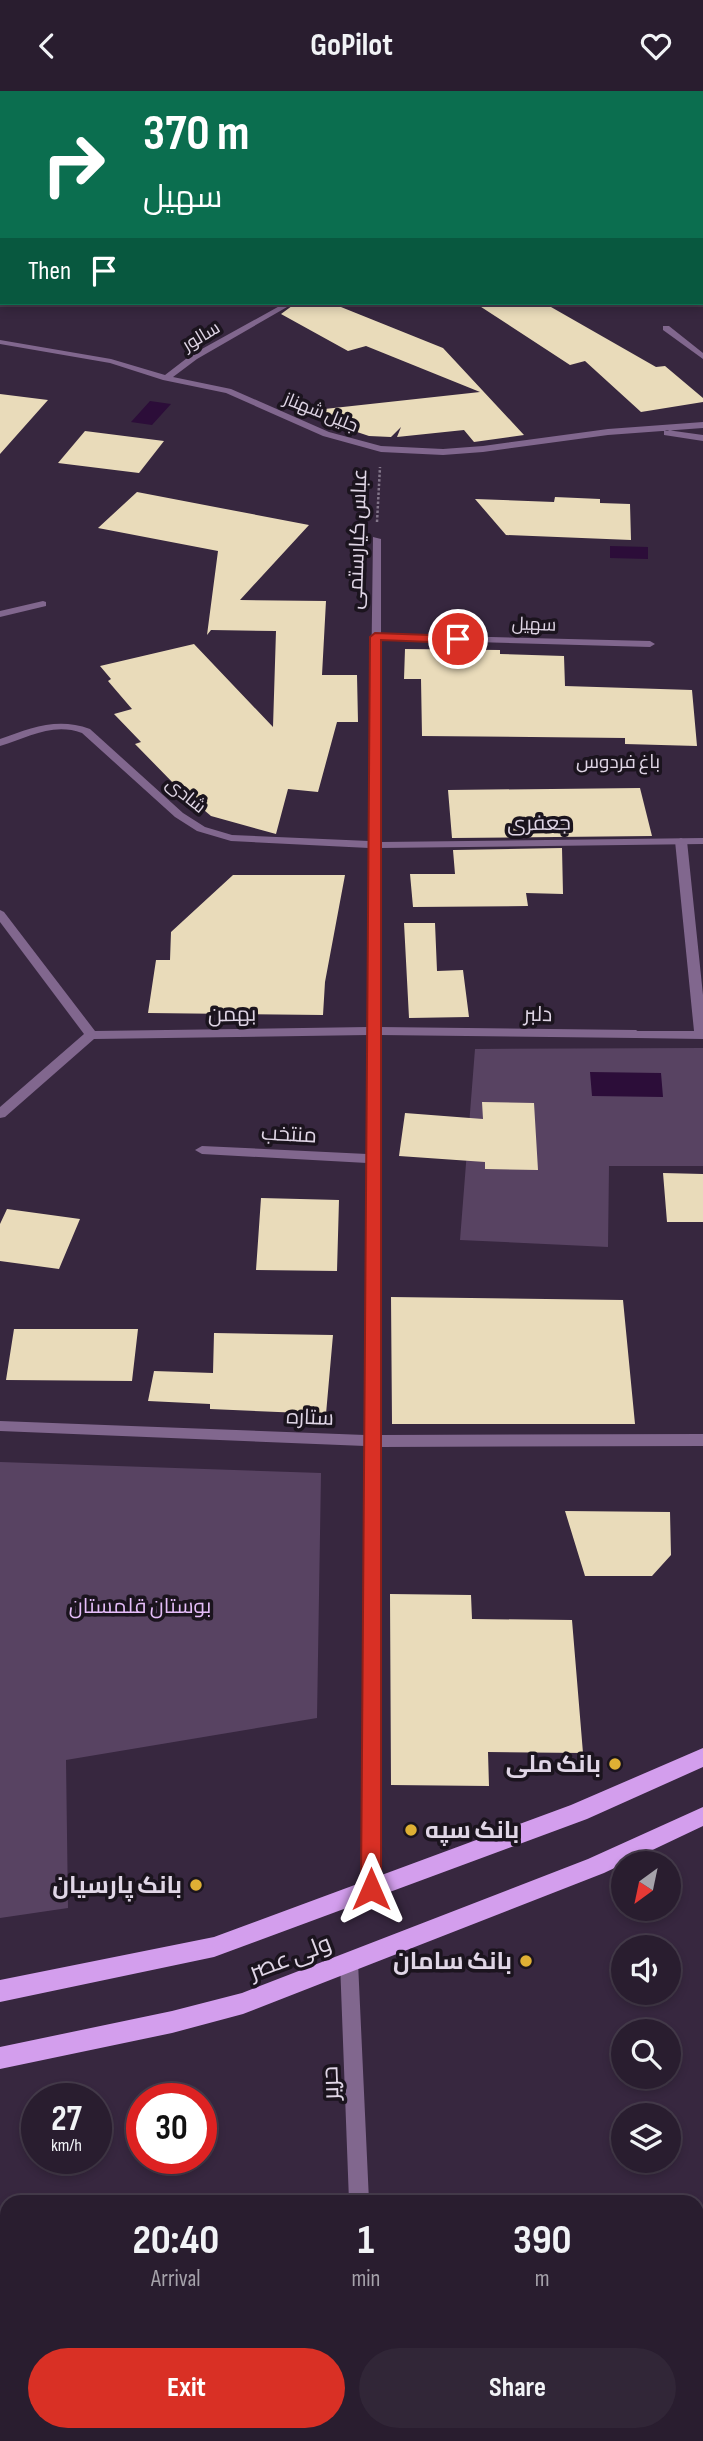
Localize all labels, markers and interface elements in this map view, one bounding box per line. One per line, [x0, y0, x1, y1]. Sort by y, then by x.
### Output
text: GoPilot [310, 26, 393, 65]
icon: back [28, 27, 66, 65]
icon: heart [637, 27, 675, 65]
text: 370 m [143, 105, 250, 164]
icon: right [28, 119, 119, 210]
text: سهیل [143, 178, 222, 217]
icon: arrive [85, 252, 123, 290]
text: Then [28, 256, 71, 287]
street label: سالور [178, 317, 224, 356]
street label: جلیل شهناز [280, 388, 361, 437]
street label: عباس کیارستمی [343, 468, 372, 610]
pin [428, 609, 488, 669]
street label: سهیل [511, 613, 557, 636]
icon: arrive [439, 620, 477, 658]
district label: باغ فردوس [576, 751, 660, 775]
street label: شادی [162, 773, 210, 818]
street label: جعفری [507, 810, 571, 837]
street label: بهمن [208, 1002, 256, 1027]
street label: دلبر [523, 1002, 552, 1027]
street label: منتخب [261, 1121, 317, 1148]
street label: ستاره [286, 1404, 334, 1431]
park label: بوستان قلمستان [69, 1594, 211, 1619]
place label: بانک ملی [506, 1750, 601, 1779]
marker: بانک ملی [607, 1756, 623, 1772]
place label: بانک سپه [425, 1816, 519, 1846]
marker: بانک سپه [403, 1822, 419, 1838]
north arrow [611, 1851, 681, 1921]
map controls [611, 1851, 681, 2173]
position arrow [334, 1852, 408, 1926]
place label: بانک پارسیان [52, 1871, 182, 1902]
marker: بانک پارسیان [188, 1877, 204, 1893]
street label: ولی عصر [243, 1929, 335, 1987]
button: sound [611, 1935, 681, 2005]
place label: بانک سامان [393, 1947, 512, 1976]
marker: بانک سامان [518, 1953, 534, 1969]
button: search [611, 2019, 681, 2089]
street label: حریر [315, 2065, 346, 2103]
speed limit sign: 30 [126, 2083, 217, 2174]
text: 27 [51, 2098, 82, 2141]
button: layers [611, 2103, 681, 2173]
text: km/h [51, 2135, 82, 2156]
text: 20:40 [132, 2215, 219, 2266]
text: 1 [358, 2215, 374, 2266]
text: 390 [513, 2215, 572, 2266]
text: Arrival [151, 2265, 201, 2293]
text: min [352, 2265, 380, 2293]
text: m [535, 2265, 550, 2293]
button: Exit [28, 2348, 345, 2428]
button: Share [359, 2348, 676, 2428]

